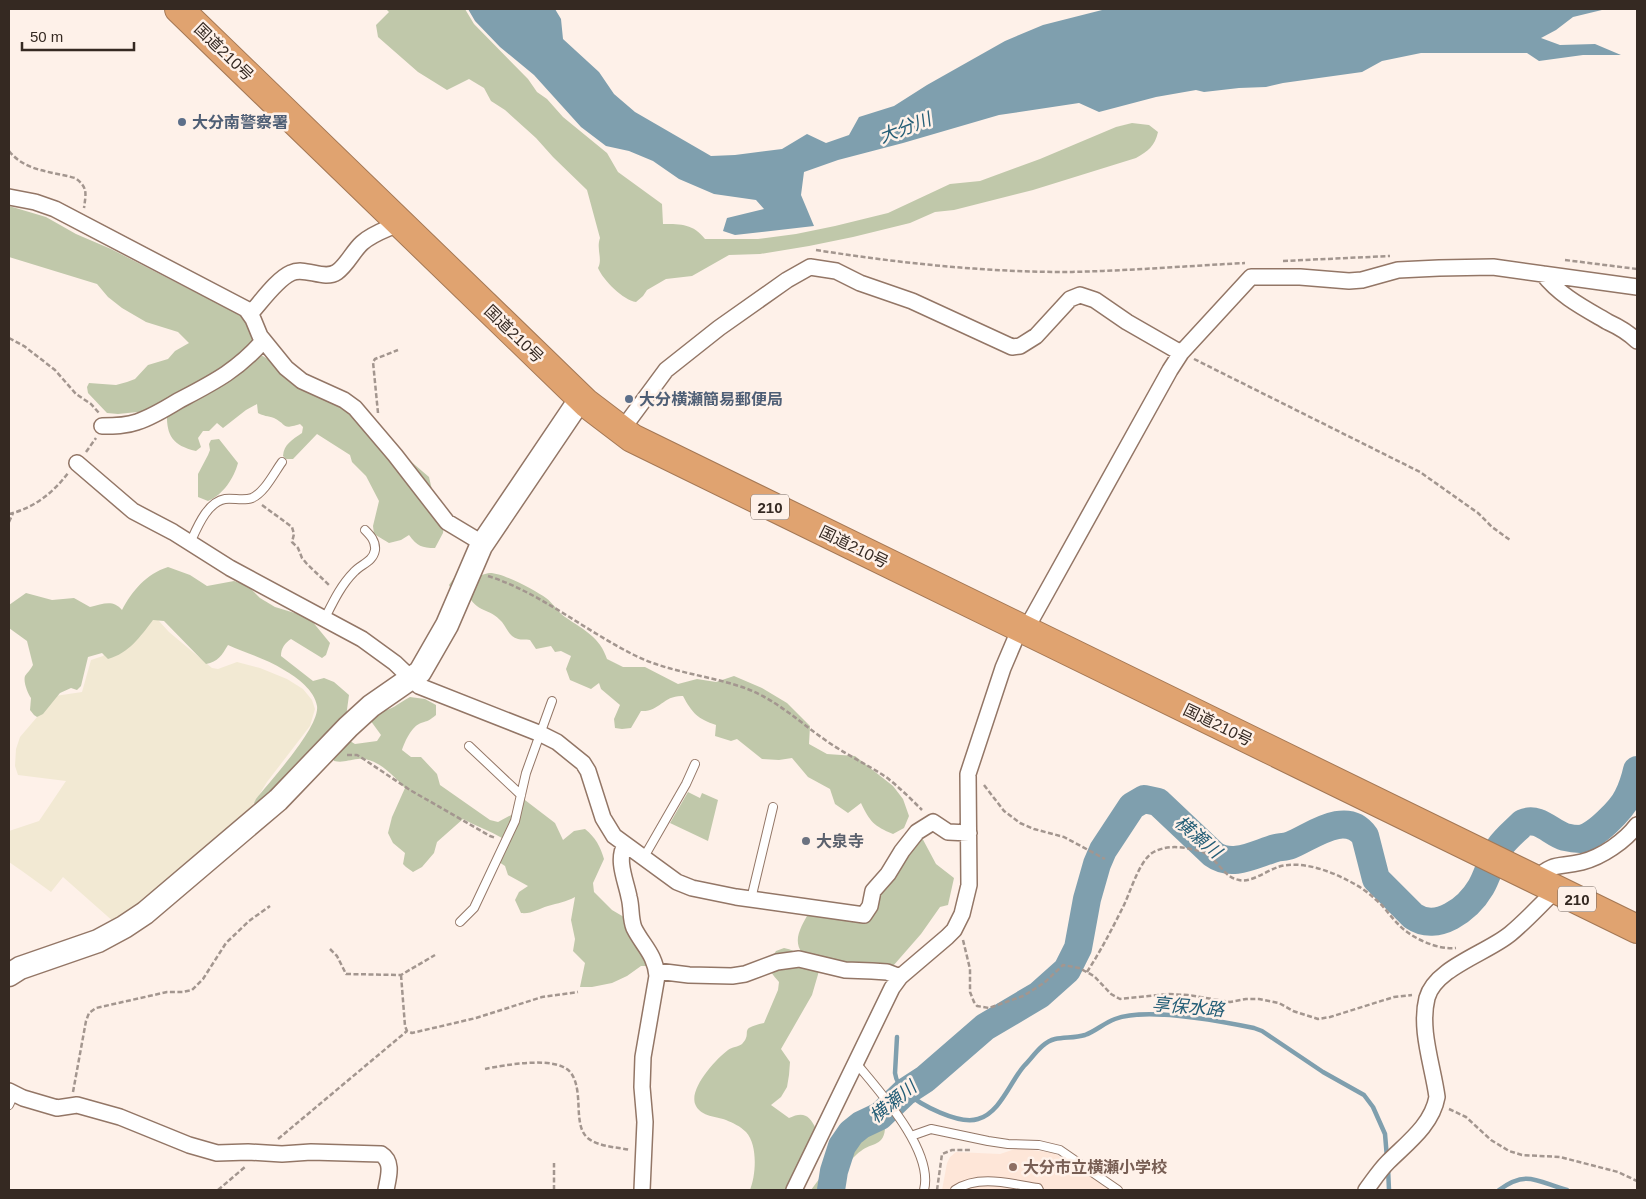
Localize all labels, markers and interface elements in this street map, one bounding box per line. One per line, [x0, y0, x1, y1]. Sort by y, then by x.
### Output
scale bar [22, 20, 135, 52]
street label: 国道210号 [191, 20, 257, 84]
text: 50 m [30, 28, 63, 45]
water label: 大分川 [876, 108, 936, 147]
place label: 大分南警察署 [192, 114, 288, 131]
marker: 大分南警察署 [176, 116, 188, 128]
street label: 国道210号 [481, 302, 547, 366]
place label: 大分横瀬簡易郵便局 [639, 390, 783, 408]
marker: 大分横瀬簡易郵便局 [623, 393, 635, 405]
road number: 210 [751, 494, 789, 520]
street label: 国道210号 [817, 523, 891, 571]
street label: 国道210号 [1181, 701, 1255, 749]
water label: 横瀬川 [1171, 812, 1227, 863]
place label: 大泉寺 [816, 833, 864, 850]
marker: 大泉寺 [800, 835, 812, 847]
road number: 210 [1558, 886, 1596, 912]
water label: 享保水路 [1151, 994, 1227, 1020]
water label: 横瀬川 [866, 1076, 922, 1127]
place label: 大分市立横瀬小学校 [1023, 1158, 1167, 1176]
marker: 大分市立横瀬小学校 [1007, 1161, 1019, 1173]

